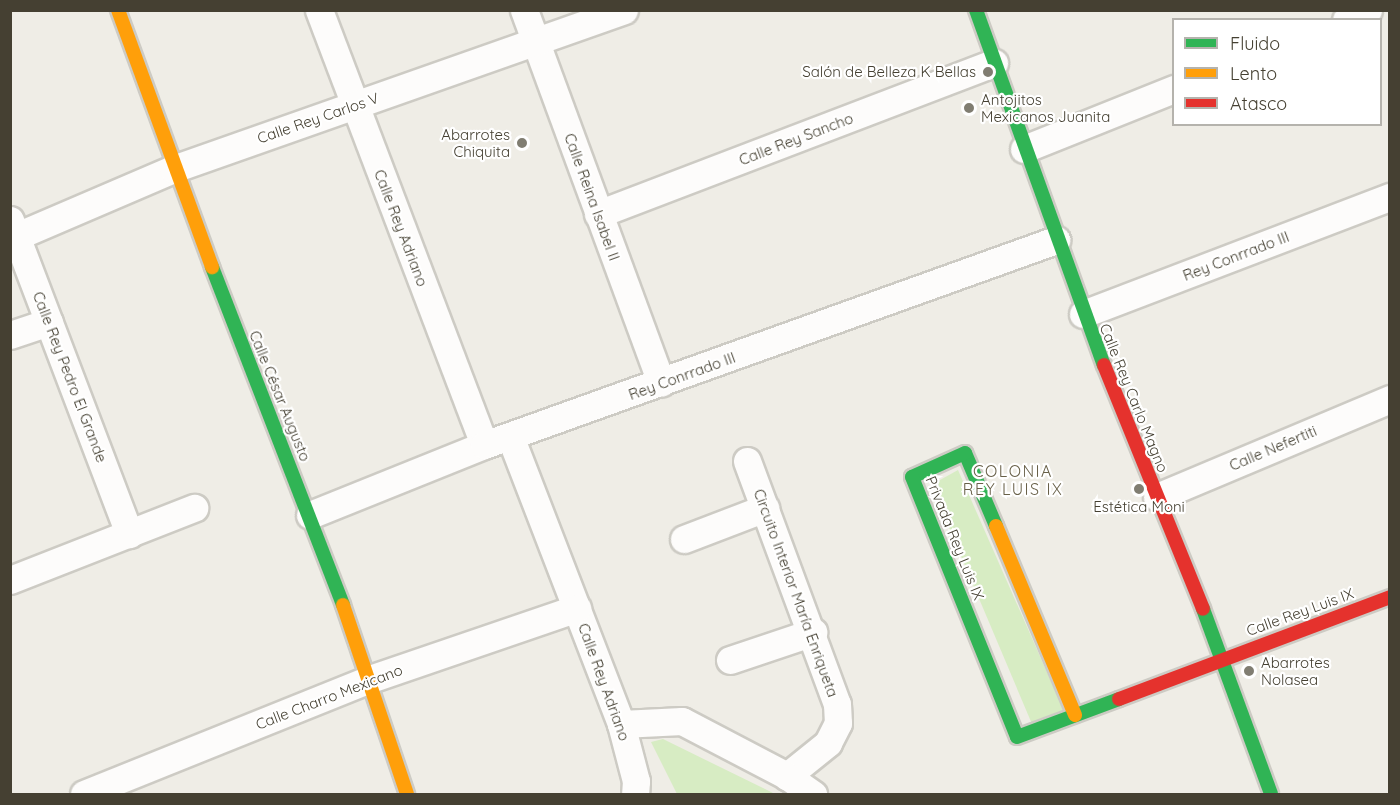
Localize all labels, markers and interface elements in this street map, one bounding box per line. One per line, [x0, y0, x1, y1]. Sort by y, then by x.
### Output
legend [1172, 18, 1382, 126]
text: Fluido [1230, 32, 1280, 55]
text: Lento [1230, 62, 1277, 85]
place label: Salón de Belleza K Bellas [802, 63, 976, 81]
marker: Salón de Belleza K Bellas [981, 65, 995, 79]
street label: Calle Rey Carlos V [255, 89, 381, 147]
place label: Antojitos Mexicanos Juanita [981, 90, 1110, 125]
text: Atasco [1230, 92, 1287, 115]
marker: Antojitos Mexicanos Juanita [962, 101, 976, 115]
street label: Calle Rey Sancho [736, 109, 856, 169]
place label: Abarrotes Chiquita [441, 125, 510, 160]
street label: Calle Reina Isabel II [561, 131, 623, 263]
marker: Abarrotes Chiquita [515, 136, 529, 150]
street label: Calle Rey Adriano [370, 167, 432, 289]
street label: Rey Conrrado III [1180, 227, 1292, 285]
street label: Calle Rey Pedro El Grande [29, 289, 111, 465]
street label: Calle Rey Carlo Magno [1096, 321, 1172, 475]
street label: Calle César Augusto [246, 328, 314, 464]
street label: Rey Conrrado III [626, 348, 738, 404]
street label: Calle Nefertiti [1227, 421, 1319, 475]
district label: COLONIA REY LUIS IX [963, 461, 1063, 499]
street label: Privada Rey Luis IX [922, 473, 988, 603]
marker: Estética Moni [1132, 482, 1146, 496]
street label: Circuito Interior María Enriqueta [750, 487, 842, 699]
place label: Estética Moni [1093, 498, 1185, 516]
street label: Calle Rey Luis IX [1244, 584, 1356, 640]
street label: Calle Rey Adriano [574, 621, 634, 743]
place label: Abarrotes Nolasea [1261, 653, 1330, 688]
street label: Calle Charro Mexicano [253, 661, 405, 733]
marker: Abarrotes Nolasea [1242, 664, 1256, 678]

